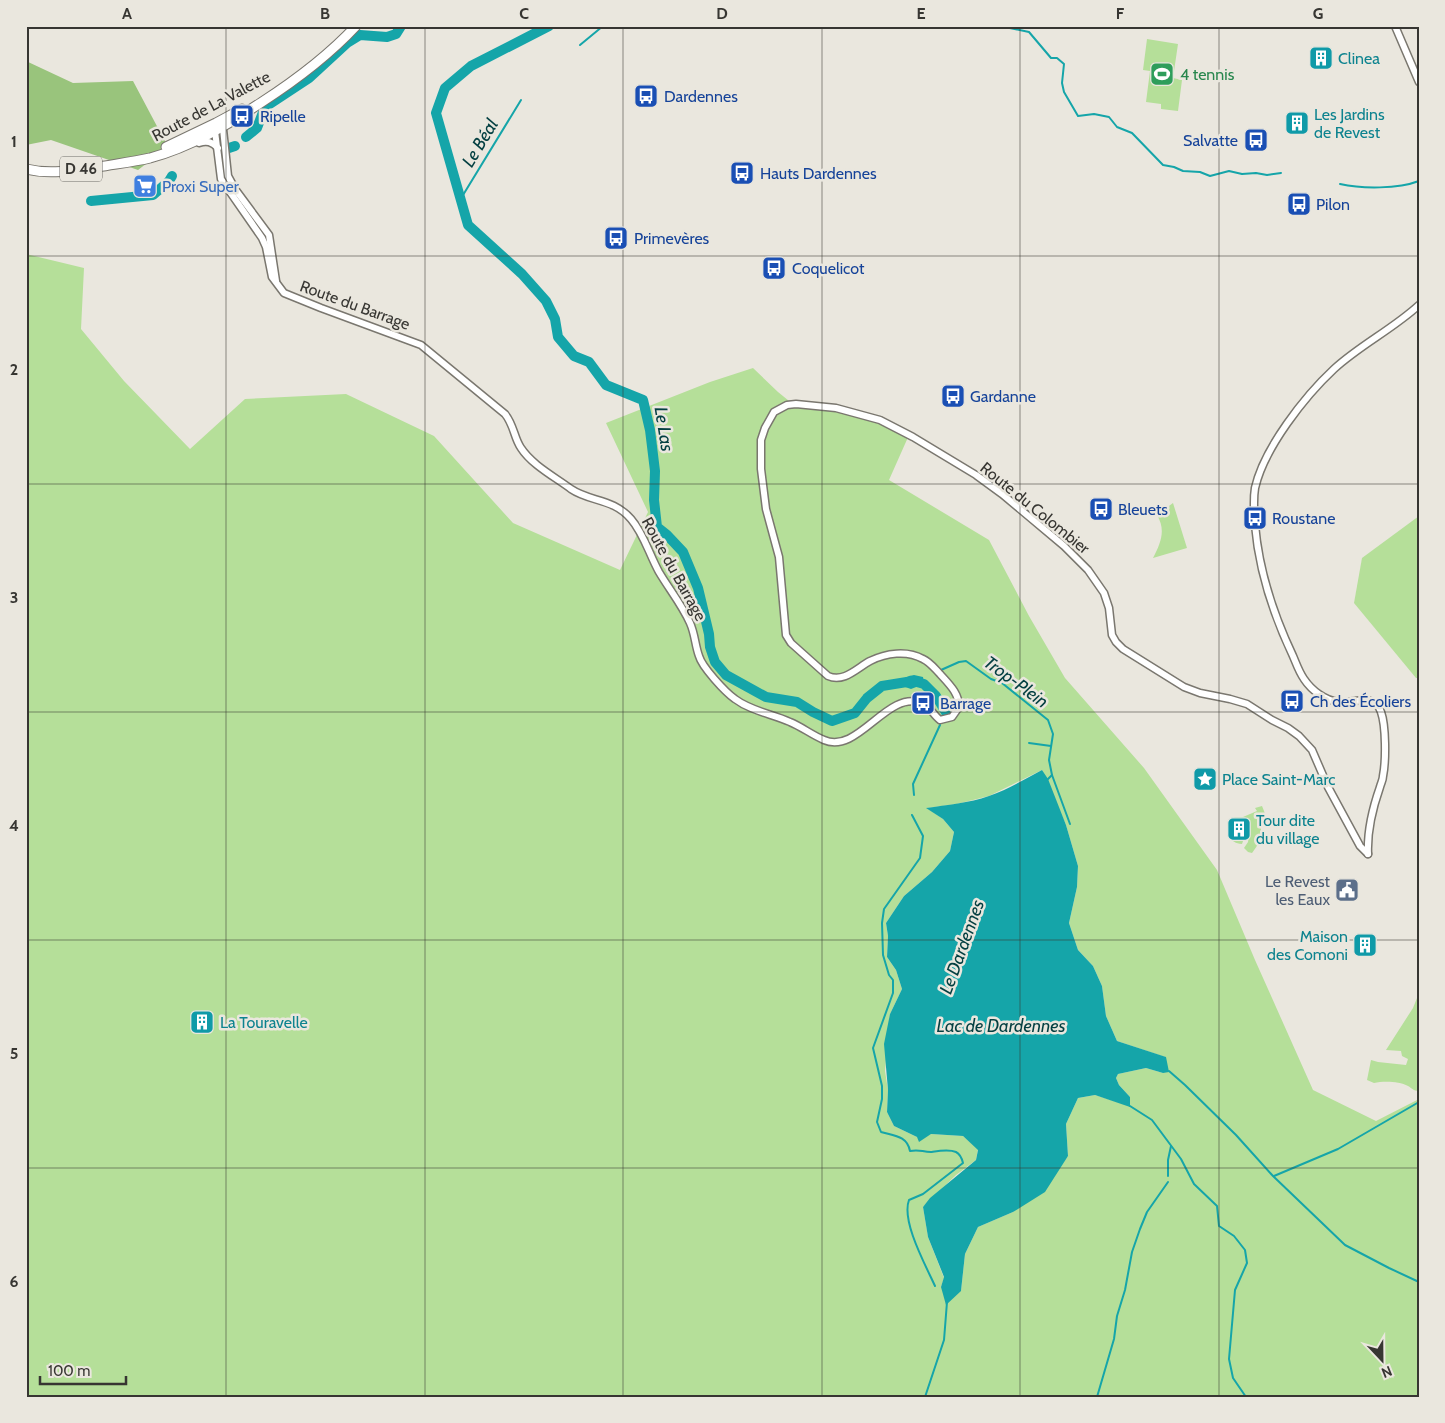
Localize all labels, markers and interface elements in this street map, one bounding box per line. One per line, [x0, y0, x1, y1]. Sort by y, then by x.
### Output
text: A [122, 4, 132, 23]
text: B [320, 4, 330, 23]
text: C [519, 4, 529, 23]
text: D [716, 4, 728, 23]
text: E [916, 4, 926, 23]
text: F [1116, 4, 1125, 23]
text: G [1313, 4, 1323, 23]
building icon: Clinea [1308, 45, 1334, 71]
place label: Clinea [1338, 49, 1380, 68]
sports icon: 4 tennis [1149, 61, 1175, 87]
place label: 4 tennis [1180, 65, 1235, 84]
street label: Route de La Valette [149, 67, 273, 145]
bus stop icon: Dardennes [633, 83, 659, 109]
place label: Dardennes [664, 87, 738, 106]
bus stop icon: Ripelle [229, 103, 255, 129]
place label: Les Jardins de Revest [1314, 105, 1385, 142]
place label: Ripelle [260, 107, 306, 126]
building icon: Les Jardins de Revest [1284, 110, 1310, 136]
water label: Le Béal [457, 114, 503, 171]
bus stop icon: Salvatte [1243, 127, 1269, 153]
place label: Salvatte [1183, 131, 1238, 150]
text: 1 [11, 132, 17, 151]
road number: D 46 [60, 156, 102, 182]
bus stop icon: Hauts Dardennes [729, 160, 755, 186]
place label: Hauts Dardennes [760, 164, 877, 183]
supermarket icon: Proxi Super [132, 173, 158, 199]
place label: Proxi Super [162, 177, 240, 196]
bus stop icon: Pilon [1286, 191, 1312, 217]
place label: Pilon [1316, 195, 1350, 214]
bus stop icon: Primevères [603, 225, 629, 251]
place label: Primevères [634, 229, 710, 248]
bus stop icon: Coquelicot [761, 255, 787, 281]
place label: Coquelicot [792, 259, 865, 278]
street label: Route du Barrage [297, 276, 413, 334]
text: 2 [10, 360, 18, 379]
bus stop icon: Gardanne [940, 383, 966, 409]
place label: Gardanne [970, 387, 1036, 406]
water label: Le Las [650, 405, 678, 453]
street label: Route du Colombier [977, 458, 1094, 558]
bus stop icon: Bleuets [1088, 496, 1114, 522]
place label: Bleuets [1118, 500, 1168, 519]
bus stop icon: Roustane [1242, 505, 1268, 531]
place label: Roustane [1272, 509, 1335, 528]
street label: Route du Barrage [638, 514, 710, 624]
text: 3 [10, 588, 18, 607]
water label: Trop-Plein [979, 651, 1053, 713]
bus stop icon: Ch des Écoliers [1279, 688, 1305, 714]
bus stop icon: Barrage [910, 690, 936, 716]
place label: Ch des Écoliers [1310, 692, 1411, 711]
place label: Barrage [940, 694, 991, 713]
place icon: Place Saint-Marc [1192, 766, 1218, 792]
place label: Place Saint-Marc [1222, 770, 1336, 789]
place label: Tour dite du village [1256, 811, 1320, 848]
text: 4 [9, 816, 19, 835]
building icon: Tour dite du village [1226, 816, 1252, 842]
place label: Le Revest les Eaux [1265, 872, 1331, 909]
public building icon: Le Revest les Eaux [1334, 877, 1360, 903]
water label: Le Dardennes [935, 897, 989, 997]
place label: Maison des Comoni [1267, 927, 1348, 964]
building icon: Maison des Comoni [1352, 932, 1378, 958]
building icon: La Touravelle [189, 1009, 215, 1035]
place label: La Touravelle [220, 1013, 308, 1032]
water label: Lac de Dardennes [937, 1015, 1065, 1037]
text: 5 [10, 1044, 18, 1063]
text: 6 [10, 1272, 19, 1291]
north arrow [1358, 1336, 1408, 1386]
scale bar [40, 1353, 126, 1385]
text: 100 m [48, 1362, 90, 1380]
text: N [1379, 1362, 1395, 1382]

